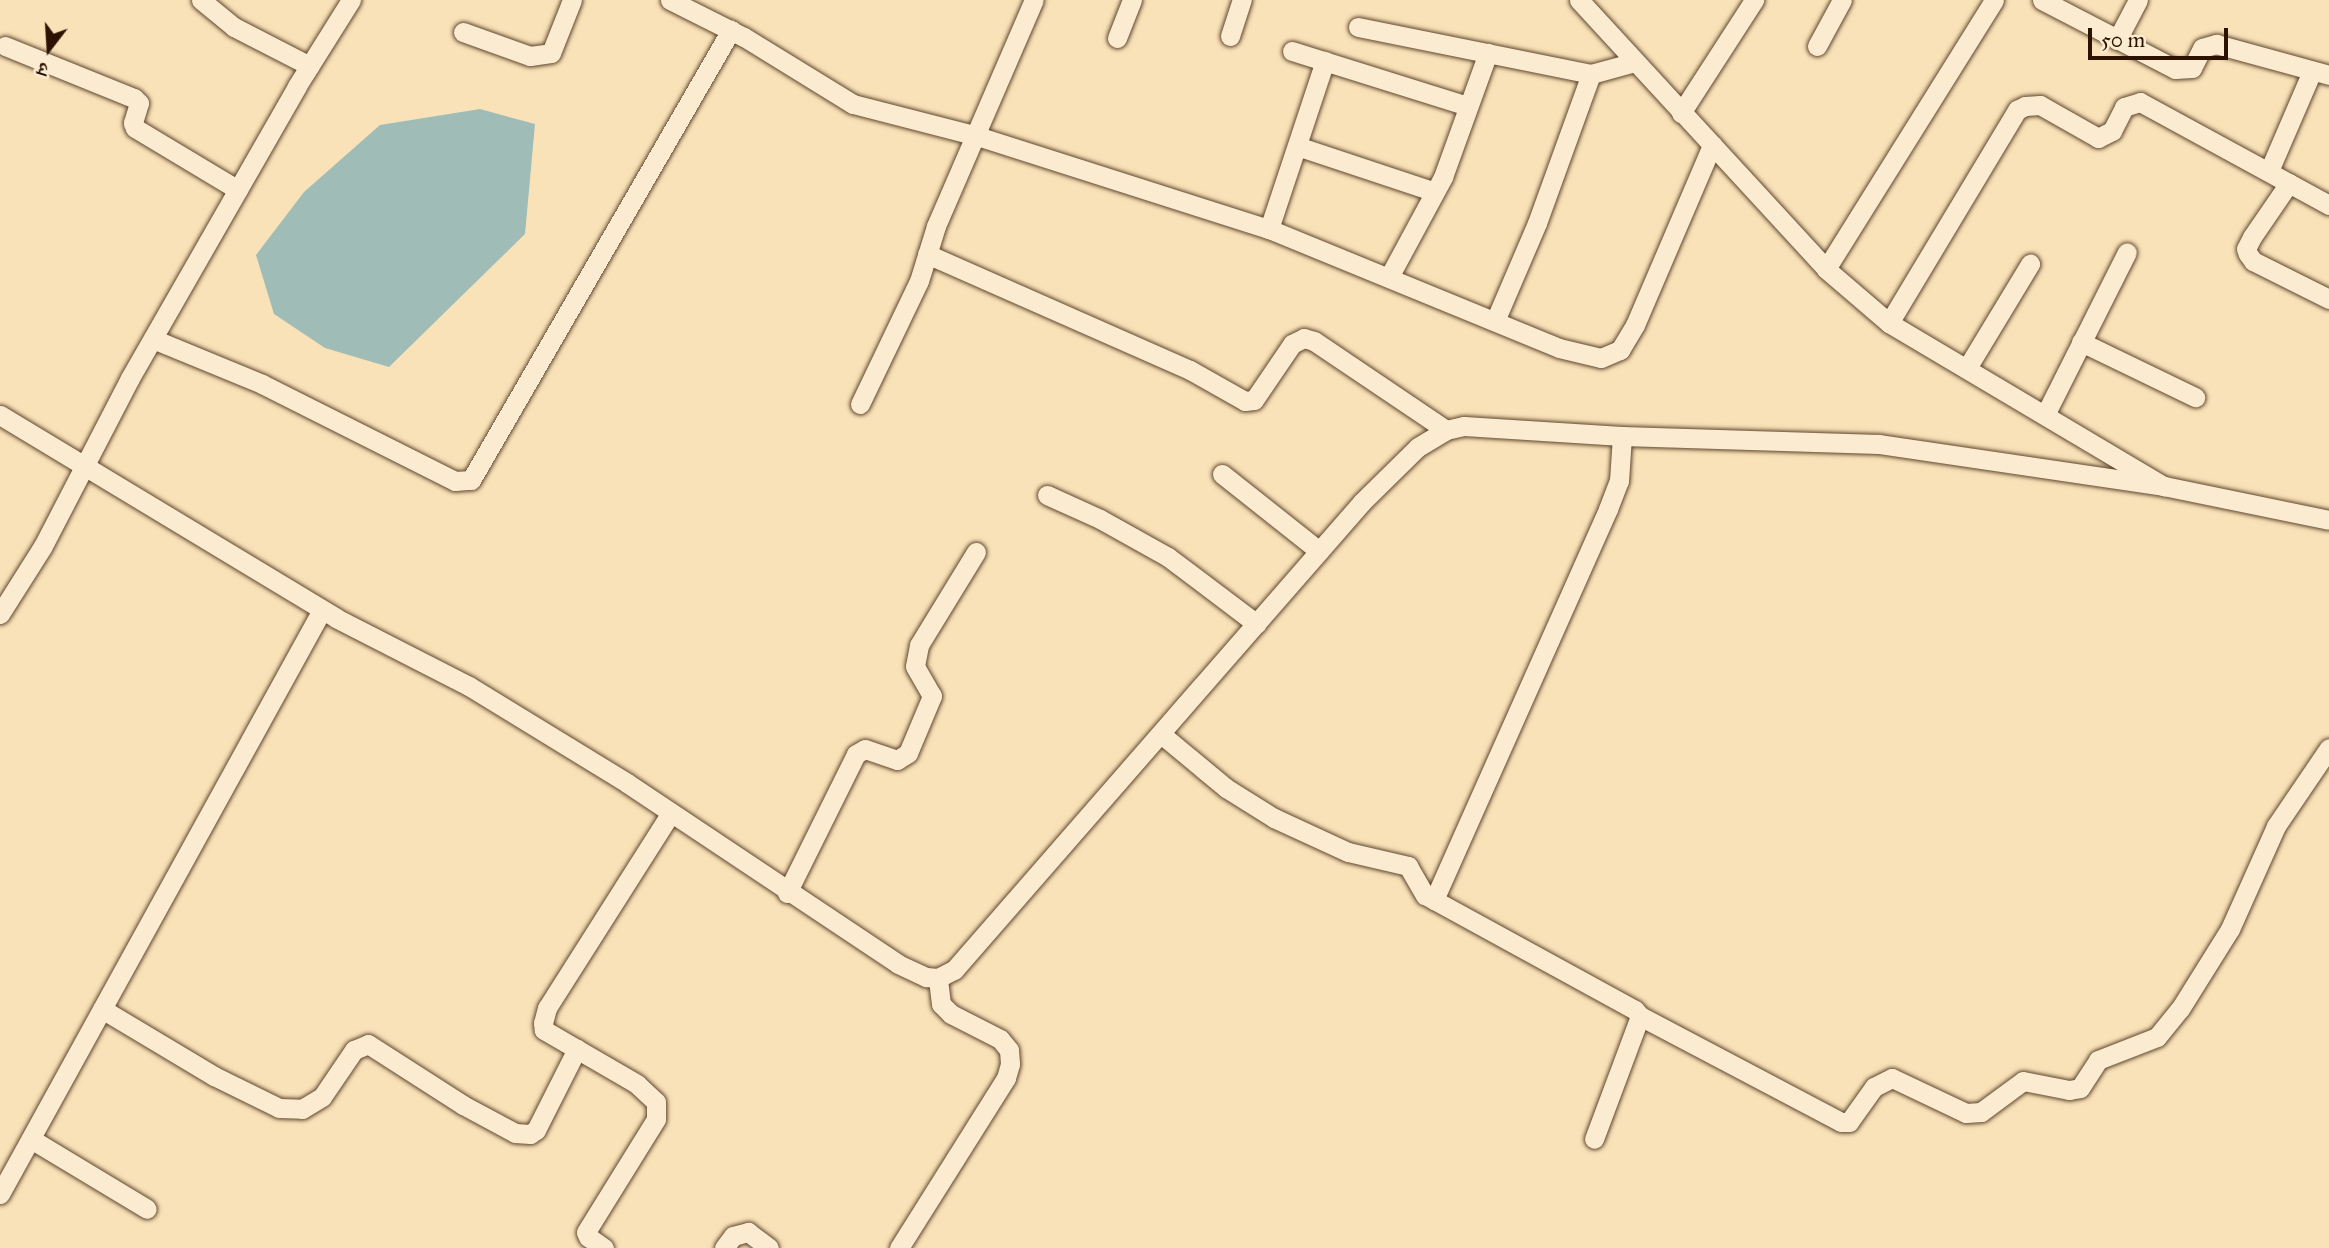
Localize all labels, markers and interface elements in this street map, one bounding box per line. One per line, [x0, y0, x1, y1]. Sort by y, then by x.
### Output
north arrow [14, 14, 84, 84]
scale bar [2091, 14, 2231, 58]
text: 50 m [2101, 27, 2145, 53]
text: उ [35, 57, 51, 82]

